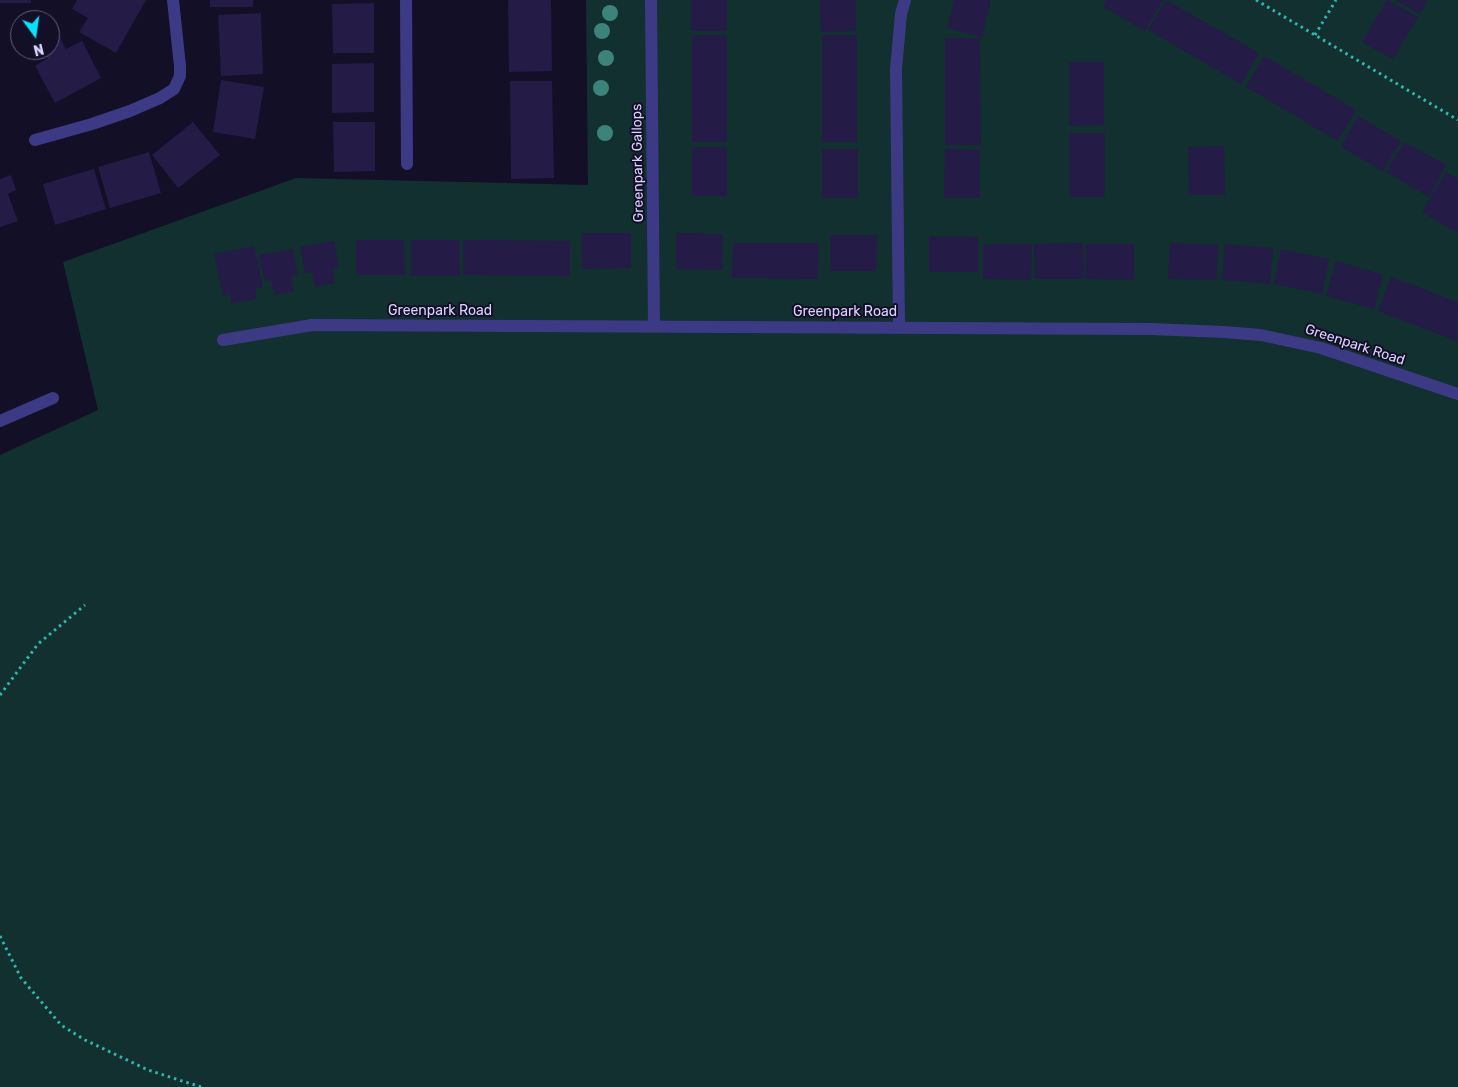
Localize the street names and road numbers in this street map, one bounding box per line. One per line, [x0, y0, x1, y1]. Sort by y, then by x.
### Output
street label: Greenpark Gallops [629, 104, 647, 222]
street label: Greenpark Road [388, 303, 492, 319]
street label: Greenpark Road [793, 304, 897, 320]
street label: Greenpark Road [1303, 321, 1407, 369]

